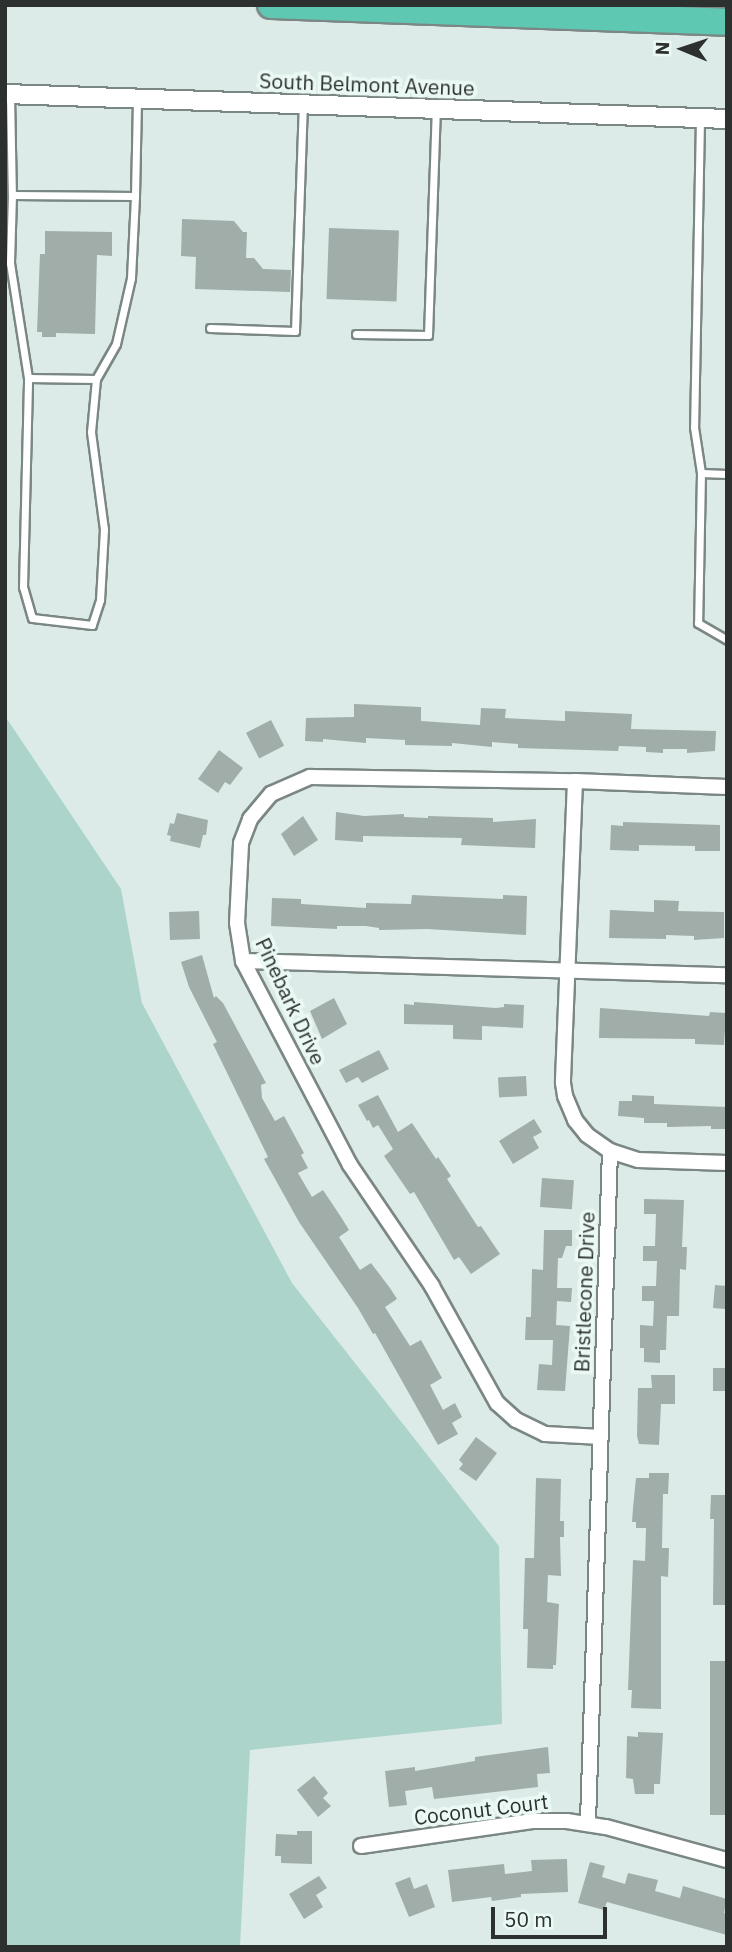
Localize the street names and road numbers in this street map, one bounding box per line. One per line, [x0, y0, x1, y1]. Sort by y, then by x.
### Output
street label: South Belmont Avenue [259, 68, 475, 100]
street label: Pinebark Drive [251, 933, 331, 1069]
street label: Bristlecone Drive [569, 1211, 599, 1373]
street label: Coconut Court [412, 1788, 550, 1830]

